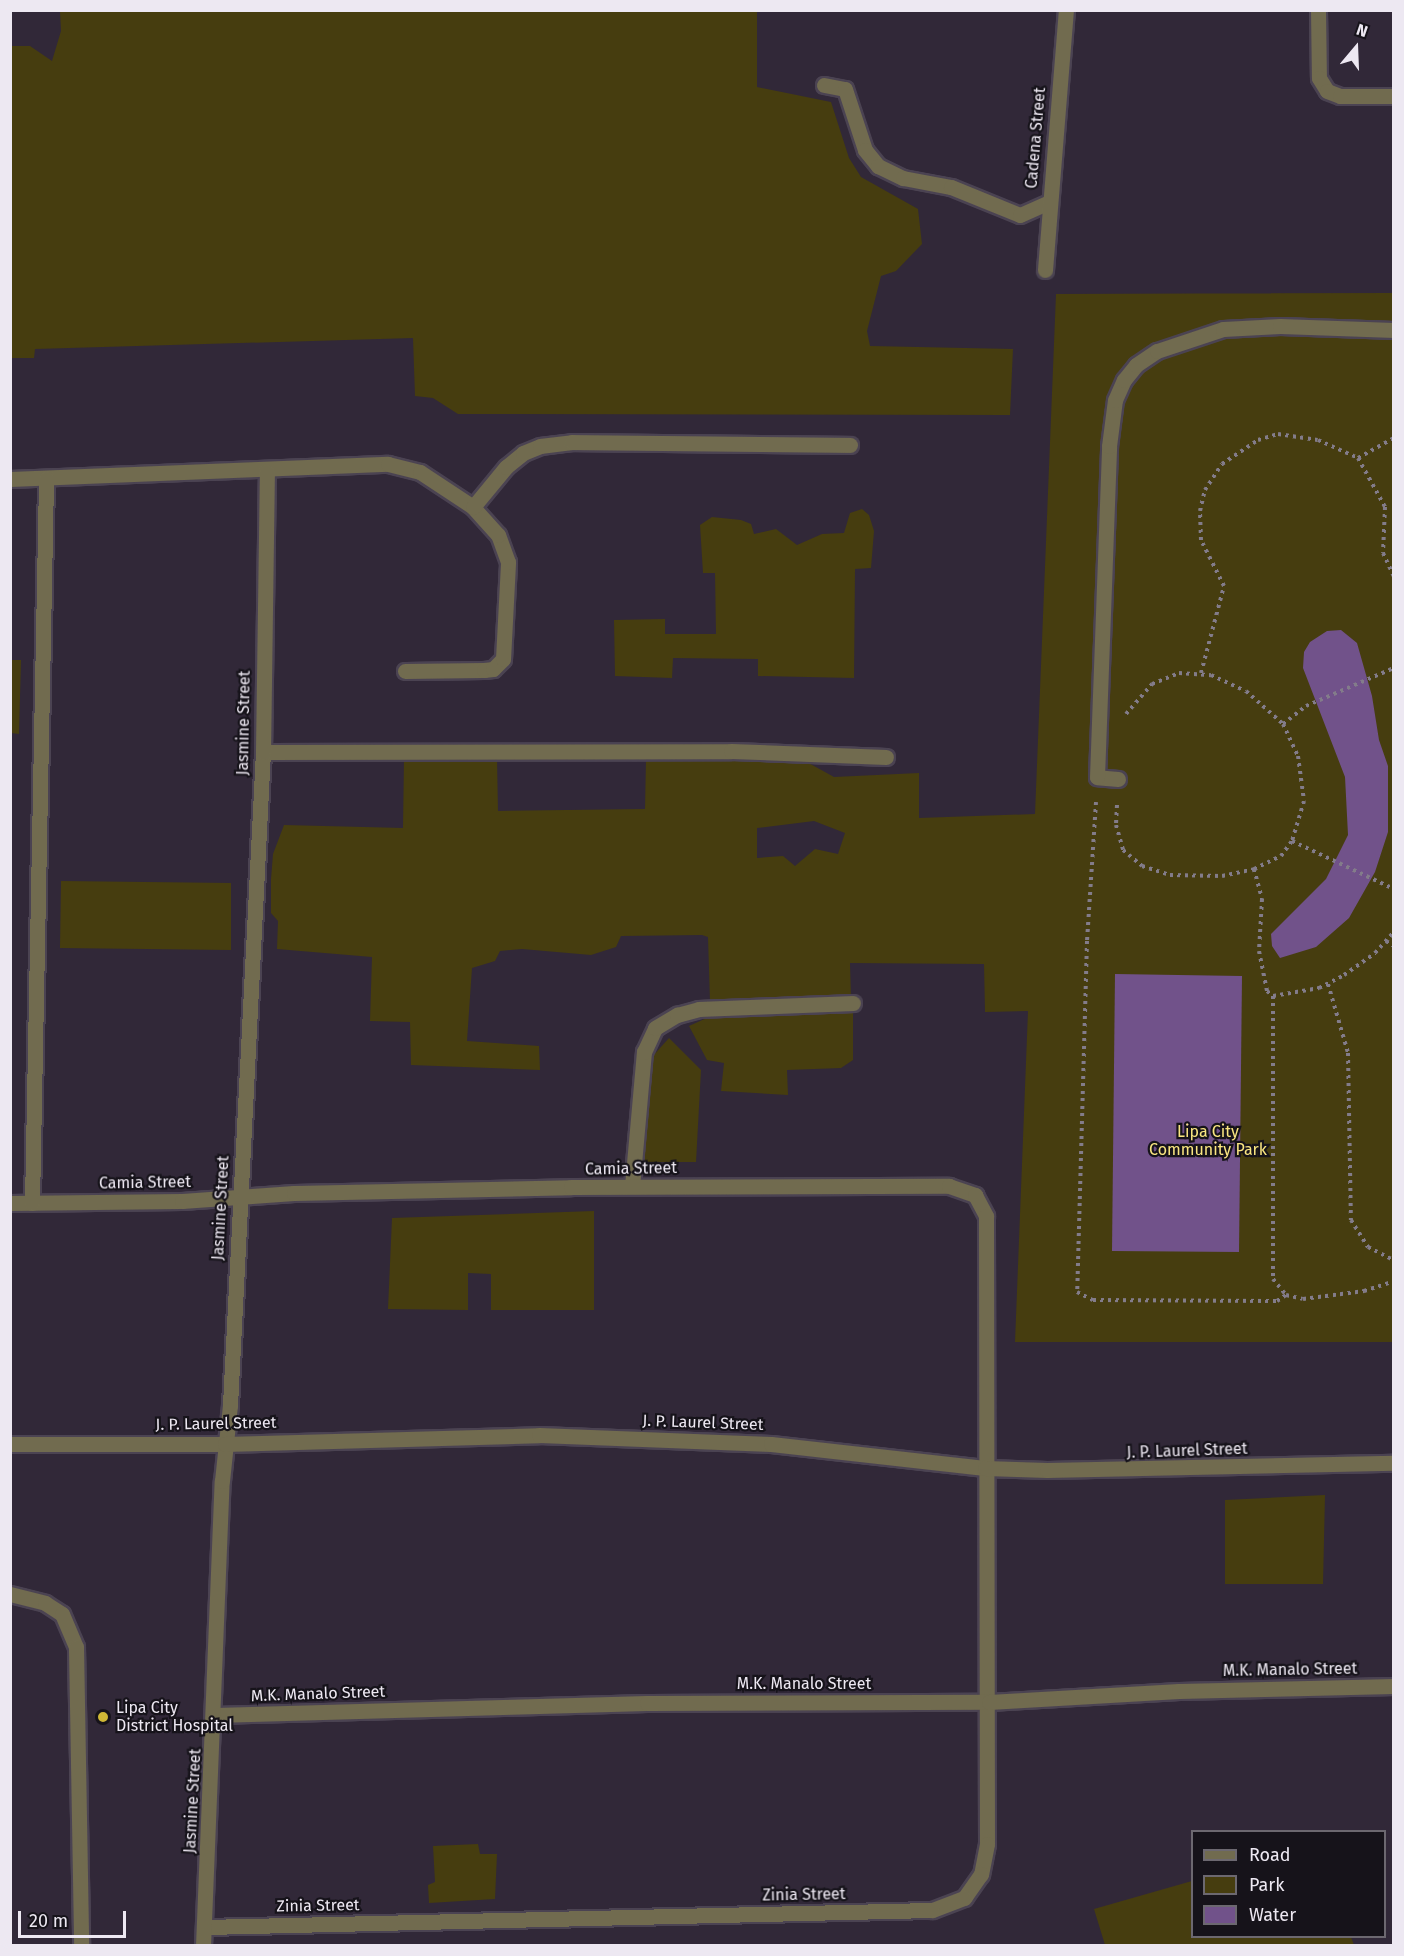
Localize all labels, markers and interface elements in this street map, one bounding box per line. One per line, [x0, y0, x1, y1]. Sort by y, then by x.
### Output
north arrow [1326, 18, 1386, 78]
text: N [1354, 20, 1370, 41]
street label: Cadena Street [1022, 87, 1050, 189]
street label: Jasmine Street [233, 670, 255, 776]
park label: Lipa City Community Park [1149, 1122, 1267, 1160]
street label: Jasmine Street [209, 1155, 233, 1261]
street label: Camia Street [585, 1159, 677, 1179]
street label: Camia Street [99, 1173, 191, 1193]
street label: J. P. Laurel Street [642, 1411, 764, 1435]
street label: J. P. Laurel Street [155, 1413, 277, 1435]
street label: J. P. Laurel Street [1126, 1439, 1248, 1463]
street label: M.K. Manalo Street [1223, 1659, 1357, 1681]
street label: M.K. Manalo Street [737, 1674, 871, 1694]
street label: M.K. Manalo Street [250, 1682, 386, 1706]
place label: Lipa City District Hospital [116, 1698, 233, 1736]
marker: Lipa City District Hospital [94, 1708, 112, 1726]
street label: Jasmine Street [181, 1748, 205, 1854]
legend [1191, 1830, 1386, 1938]
text: Road [1249, 1844, 1291, 1866]
text: Park [1249, 1874, 1284, 1896]
street label: Zinia Street [762, 1885, 846, 1905]
street label: Zinia Street [276, 1896, 360, 1916]
scale bar [21, 1899, 129, 1937]
text: Water [1249, 1904, 1296, 1926]
text: 20 m [29, 1910, 68, 1932]

